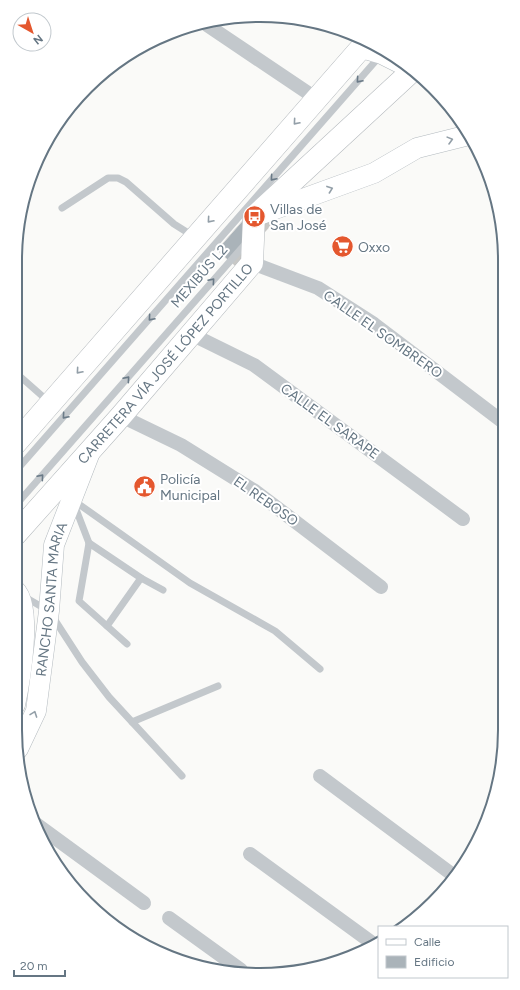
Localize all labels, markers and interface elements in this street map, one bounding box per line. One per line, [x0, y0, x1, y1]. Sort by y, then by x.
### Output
north arrow [12, 12, 52, 52]
text: N [31, 32, 45, 47]
one-way arrow [356, 76, 363, 83]
one-way arrow [294, 118, 301, 125]
one-way arrow [446, 136, 453, 145]
one-way arrow [271, 173, 278, 181]
one-way arrow [327, 186, 334, 194]
place label: Villas de San José [270, 201, 327, 234]
bus stop icon: Villas de San José [241, 204, 267, 230]
one-way arrow [208, 215, 215, 223]
supermarket icon: Oxxo [329, 234, 355, 260]
place label: Oxxo [358, 239, 390, 256]
street label: MEXIBÚS L2 [167, 241, 231, 311]
street label: CARRETERA VÍA JOSÉ LÓPEZ PORTILLO [74, 260, 257, 468]
one-way arrow [208, 278, 215, 286]
street label: CALLE EL SOMBRERO [320, 287, 446, 382]
one-way arrow [148, 313, 155, 321]
one-way arrow [77, 366, 84, 374]
one-way arrow [122, 376, 129, 384]
street label: CALLE EL SARAPE [277, 380, 382, 463]
one-way arrow [62, 411, 70, 419]
place label: Policía Municipal [160, 471, 220, 504]
street label: EL REBOSO [230, 473, 301, 530]
one-way arrow [36, 474, 43, 481]
public building icon: Policía Municipal [132, 474, 158, 500]
street label: RANCHO SANTA MARIA [33, 519, 71, 678]
one-way arrow [29, 710, 37, 717]
legend [378, 926, 508, 978]
text: Calle [414, 935, 441, 949]
scale bar [14, 952, 65, 978]
text: Edificio [414, 955, 454, 969]
text: 20 m [20, 959, 48, 973]

